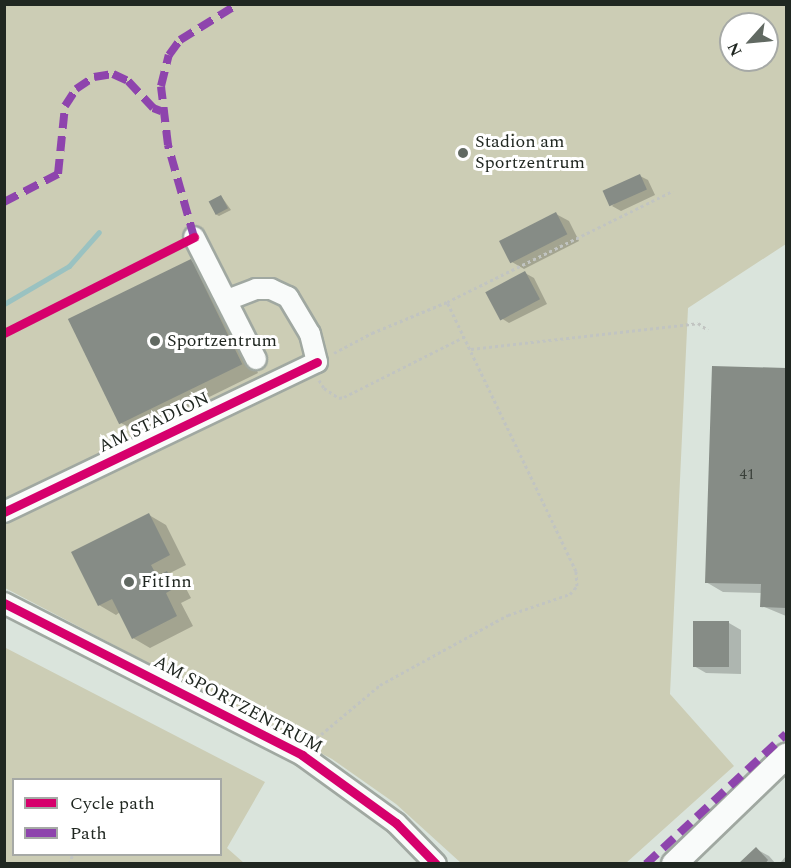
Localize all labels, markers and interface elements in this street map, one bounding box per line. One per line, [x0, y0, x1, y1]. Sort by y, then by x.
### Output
north arrow [719, 12, 779, 72]
text: N [721, 38, 748, 61]
place label: Stadion am Sportzentrum [475, 132, 585, 174]
marker: Stadion am Sportzentrum [456, 146, 470, 160]
place label: Sportzentrum [167, 330, 277, 352]
marker: Sportzentrum [148, 334, 162, 348]
street label: AM STADION [95, 388, 213, 458]
house number: 41 [740, 466, 754, 484]
place label: FitInn [141, 571, 192, 593]
marker: FitInn [122, 575, 136, 589]
street label: AM SPORTZENTRUM [150, 651, 326, 759]
legend [12, 778, 222, 856]
text: Cycle path [70, 790, 155, 817]
text: Path [70, 820, 107, 847]

